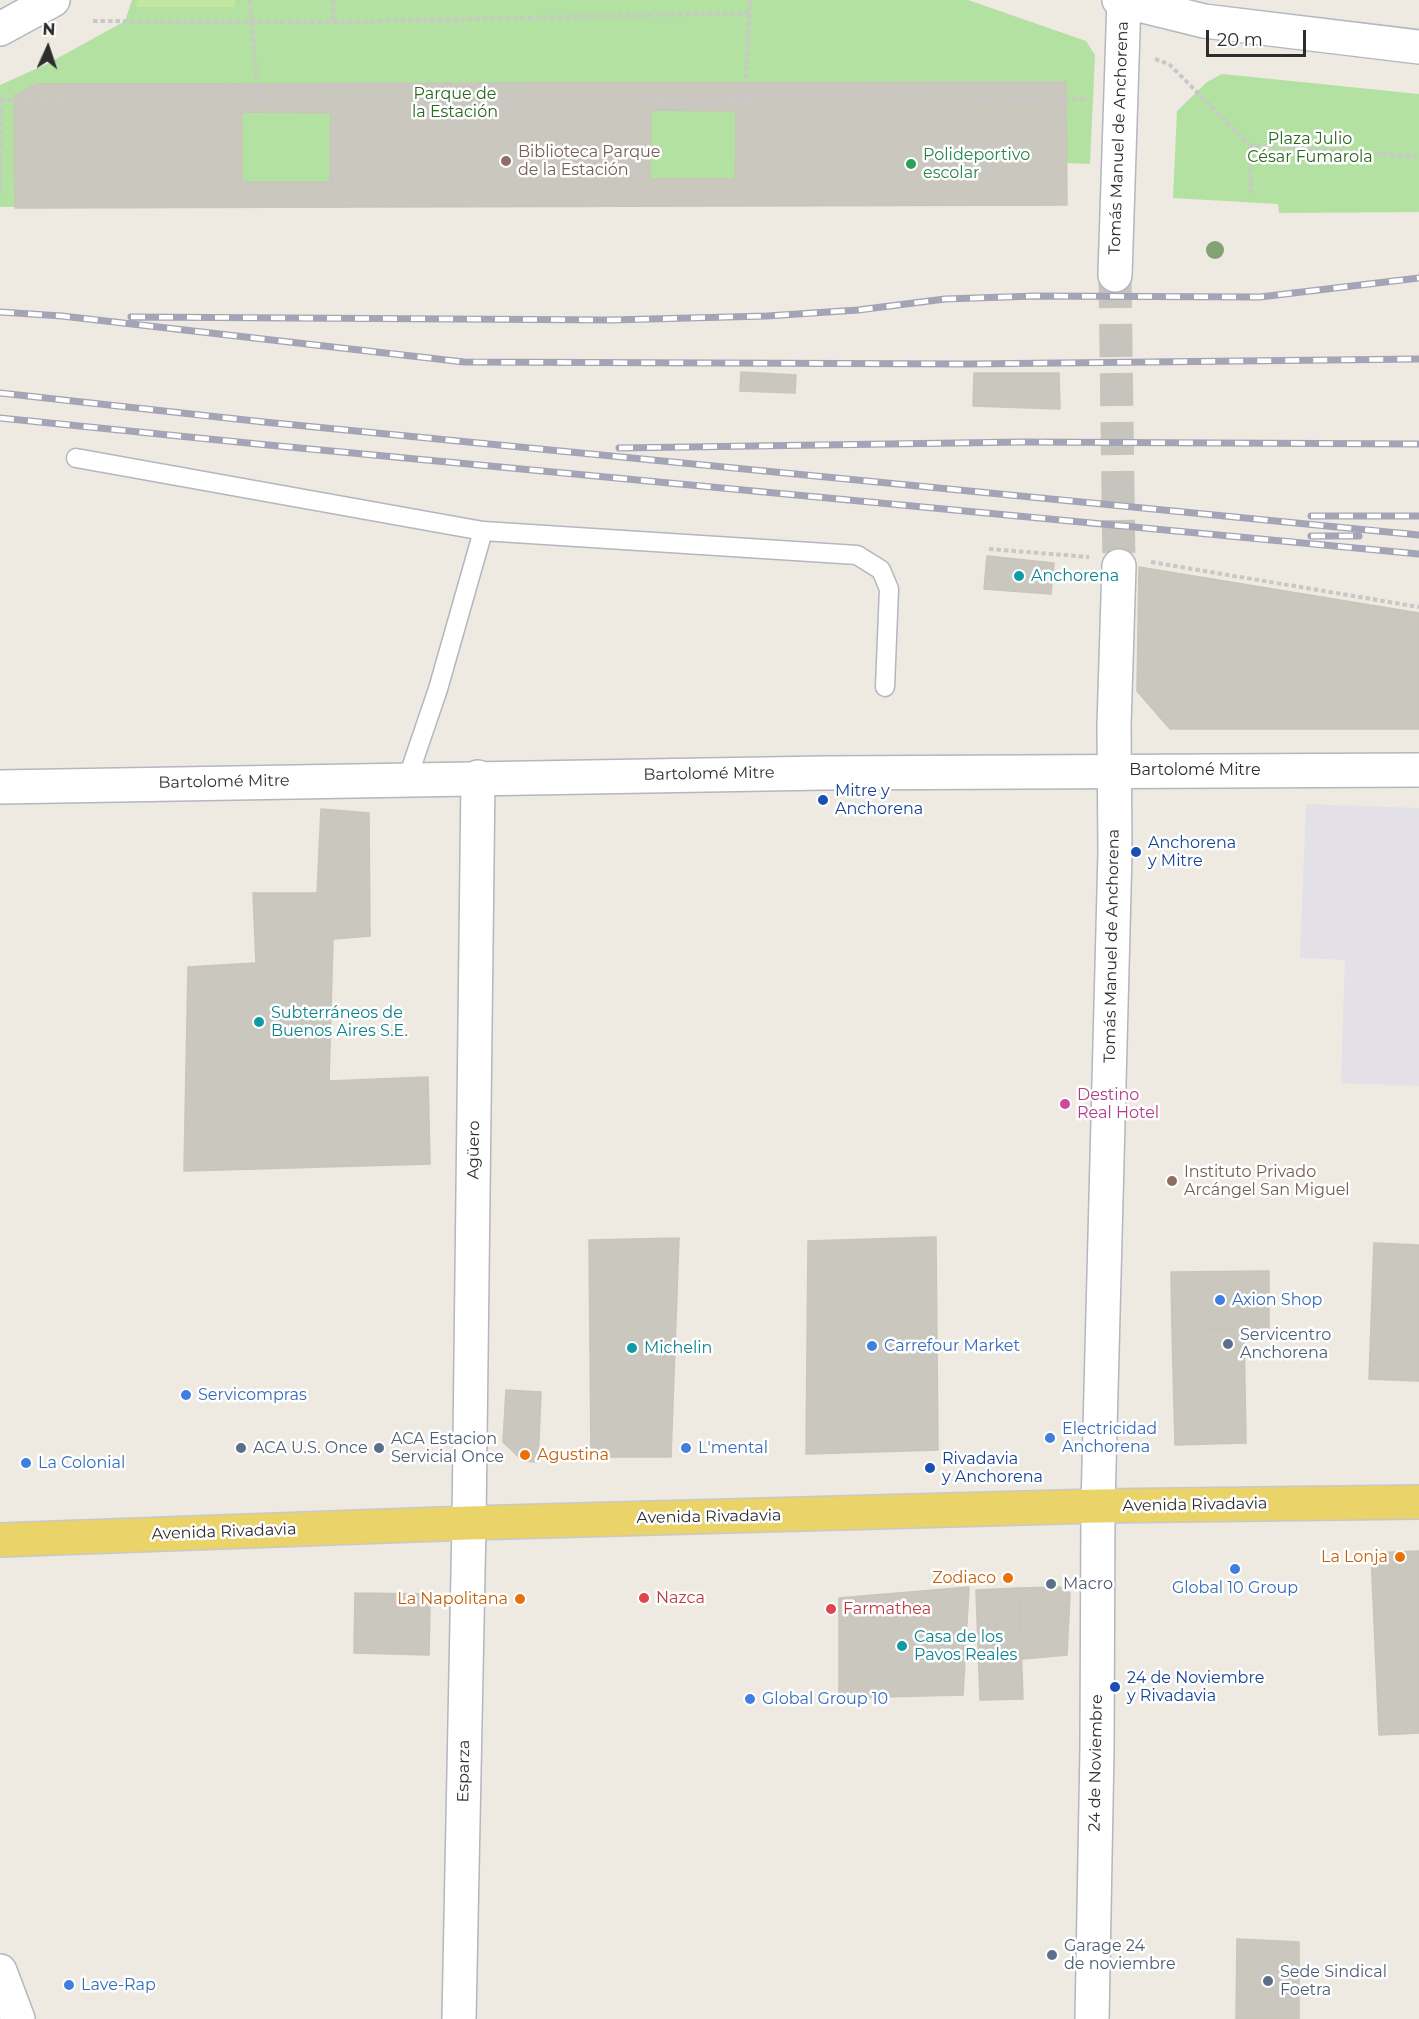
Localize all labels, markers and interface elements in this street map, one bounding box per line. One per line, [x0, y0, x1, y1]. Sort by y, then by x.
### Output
north arrow [18, 18, 78, 78]
scale bar [1209, 18, 1310, 56]
text: N [42, 20, 56, 39]
street label: Tomás Manuel de Anchorena [1105, 21, 1133, 255]
text: 20 m [1217, 29, 1263, 51]
park label: Parque de la Estación [412, 84, 498, 122]
park label: Plaza Julio César Fumarola [1247, 129, 1373, 167]
place label: Biblioteca Parque de la Estación [518, 142, 661, 180]
place label: Polideportivo escolar [923, 145, 1030, 183]
marker: Biblioteca Parque de la Estación [499, 154, 513, 168]
marker: Polideportivo escolar [904, 157, 918, 171]
place label: Anchorena [1031, 566, 1119, 586]
marker: Anchorena [1012, 569, 1026, 583]
street label: Bartolomé Mitre [1129, 760, 1261, 780]
street label: Bartolomé Mitre [643, 763, 775, 785]
street label: Bartolomé Mitre [158, 771, 290, 793]
place label: Mitre y Anchorena [835, 781, 923, 819]
marker: Mitre y Anchorena [816, 793, 830, 807]
street label: Tomás Manuel de Anchorena [1100, 829, 1124, 1063]
place label: Anchorena y Mitre [1148, 833, 1236, 871]
marker: Anchorena y Mitre [1129, 845, 1143, 859]
place label: Subterráneos de Buenos Aires S.E. [271, 1003, 408, 1041]
marker: Subterráneos de Buenos Aires S.E. [252, 1015, 266, 1029]
place label: Destino Real Hotel [1077, 1085, 1159, 1123]
marker: Destino Real Hotel [1058, 1097, 1072, 1111]
street label: Agüero [464, 1120, 484, 1180]
place label: Instituto Privado Arcángel San Miguel [1184, 1162, 1350, 1200]
marker: Instituto Privado Arcángel San Miguel [1165, 1174, 1179, 1188]
place label: Axion Shop [1232, 1290, 1322, 1310]
marker: Axion Shop [1213, 1293, 1227, 1307]
place label: Servicentro Anchorena [1240, 1325, 1331, 1363]
place label: Carrefour Market [884, 1336, 1020, 1356]
marker: Servicentro Anchorena [1221, 1337, 1235, 1351]
place label: Michelin [644, 1338, 712, 1358]
marker: Carrefour Market [865, 1339, 879, 1353]
marker: Michelin [625, 1341, 639, 1355]
place label: Servicompras [198, 1385, 307, 1405]
marker: Servicompras [179, 1388, 193, 1402]
place label: Electricidad Anchorena [1062, 1419, 1157, 1457]
place label: ACA Estacion Servicial Once [391, 1429, 504, 1467]
marker: Electricidad Anchorena [1043, 1431, 1057, 1445]
place label: ACA U.S. Once [253, 1438, 368, 1458]
place label: L'mental [698, 1438, 768, 1458]
marker: ACA U.S. Once [234, 1441, 248, 1455]
marker: ACA Estacion Servicial Once [372, 1441, 386, 1455]
marker: L'mental [679, 1441, 693, 1455]
place label: Agustina [537, 1445, 609, 1465]
marker: Agustina [518, 1448, 532, 1462]
place label: Rivadavia y Anchorena [942, 1449, 1043, 1487]
place label: La Colonial [38, 1453, 125, 1473]
marker: La Colonial [19, 1456, 33, 1470]
marker: Rivadavia y Anchorena [923, 1461, 937, 1475]
street label: Avenida Rivadavia [1122, 1494, 1268, 1516]
street label: Avenida Rivadavia [636, 1506, 782, 1528]
street label: Avenida Rivadavia [151, 1520, 297, 1544]
place label: La Lonja [1321, 1547, 1388, 1567]
marker: La Lonja [1393, 1550, 1407, 1564]
marker: Global 10 Group [1228, 1562, 1242, 1576]
place label: Zodiaco [932, 1568, 996, 1588]
marker: Zodiaco [1001, 1571, 1015, 1585]
place label: Macro [1063, 1574, 1113, 1594]
marker: Macro [1044, 1577, 1058, 1591]
place label: Global 10 Group [1172, 1578, 1298, 1598]
place label: Nazca [656, 1588, 705, 1608]
place label: La Napolitana [397, 1589, 508, 1609]
marker: Nazca [637, 1591, 651, 1605]
marker: La Napolitana [513, 1592, 527, 1606]
place label: Farmathea [843, 1599, 931, 1619]
marker: Farmathea [824, 1602, 838, 1616]
place label: Casa de los Pavos Reales [914, 1627, 1017, 1665]
marker: Casa de los Pavos Reales [895, 1639, 909, 1653]
place label: 24 de Noviembre y Rivadavia [1127, 1668, 1264, 1706]
marker: 24 de Noviembre y Rivadavia [1108, 1680, 1122, 1694]
place label: Global Group 10 [762, 1689, 888, 1709]
marker: Global Group 10 [743, 1692, 757, 1706]
street label: 24 de Noviembre [1085, 1694, 1107, 1832]
street label: Esparza [454, 1740, 474, 1802]
place label: Garage 24 de noviembre [1064, 1936, 1176, 1974]
marker: Garage 24 de noviembre [1045, 1948, 1059, 1962]
place label: Sede Sindical Foetra [1280, 1962, 1387, 2000]
marker: Sede Sindical Foetra [1261, 1974, 1275, 1988]
place label: Lave-Rap [81, 1975, 156, 1995]
marker: Lave-Rap [62, 1978, 76, 1992]

